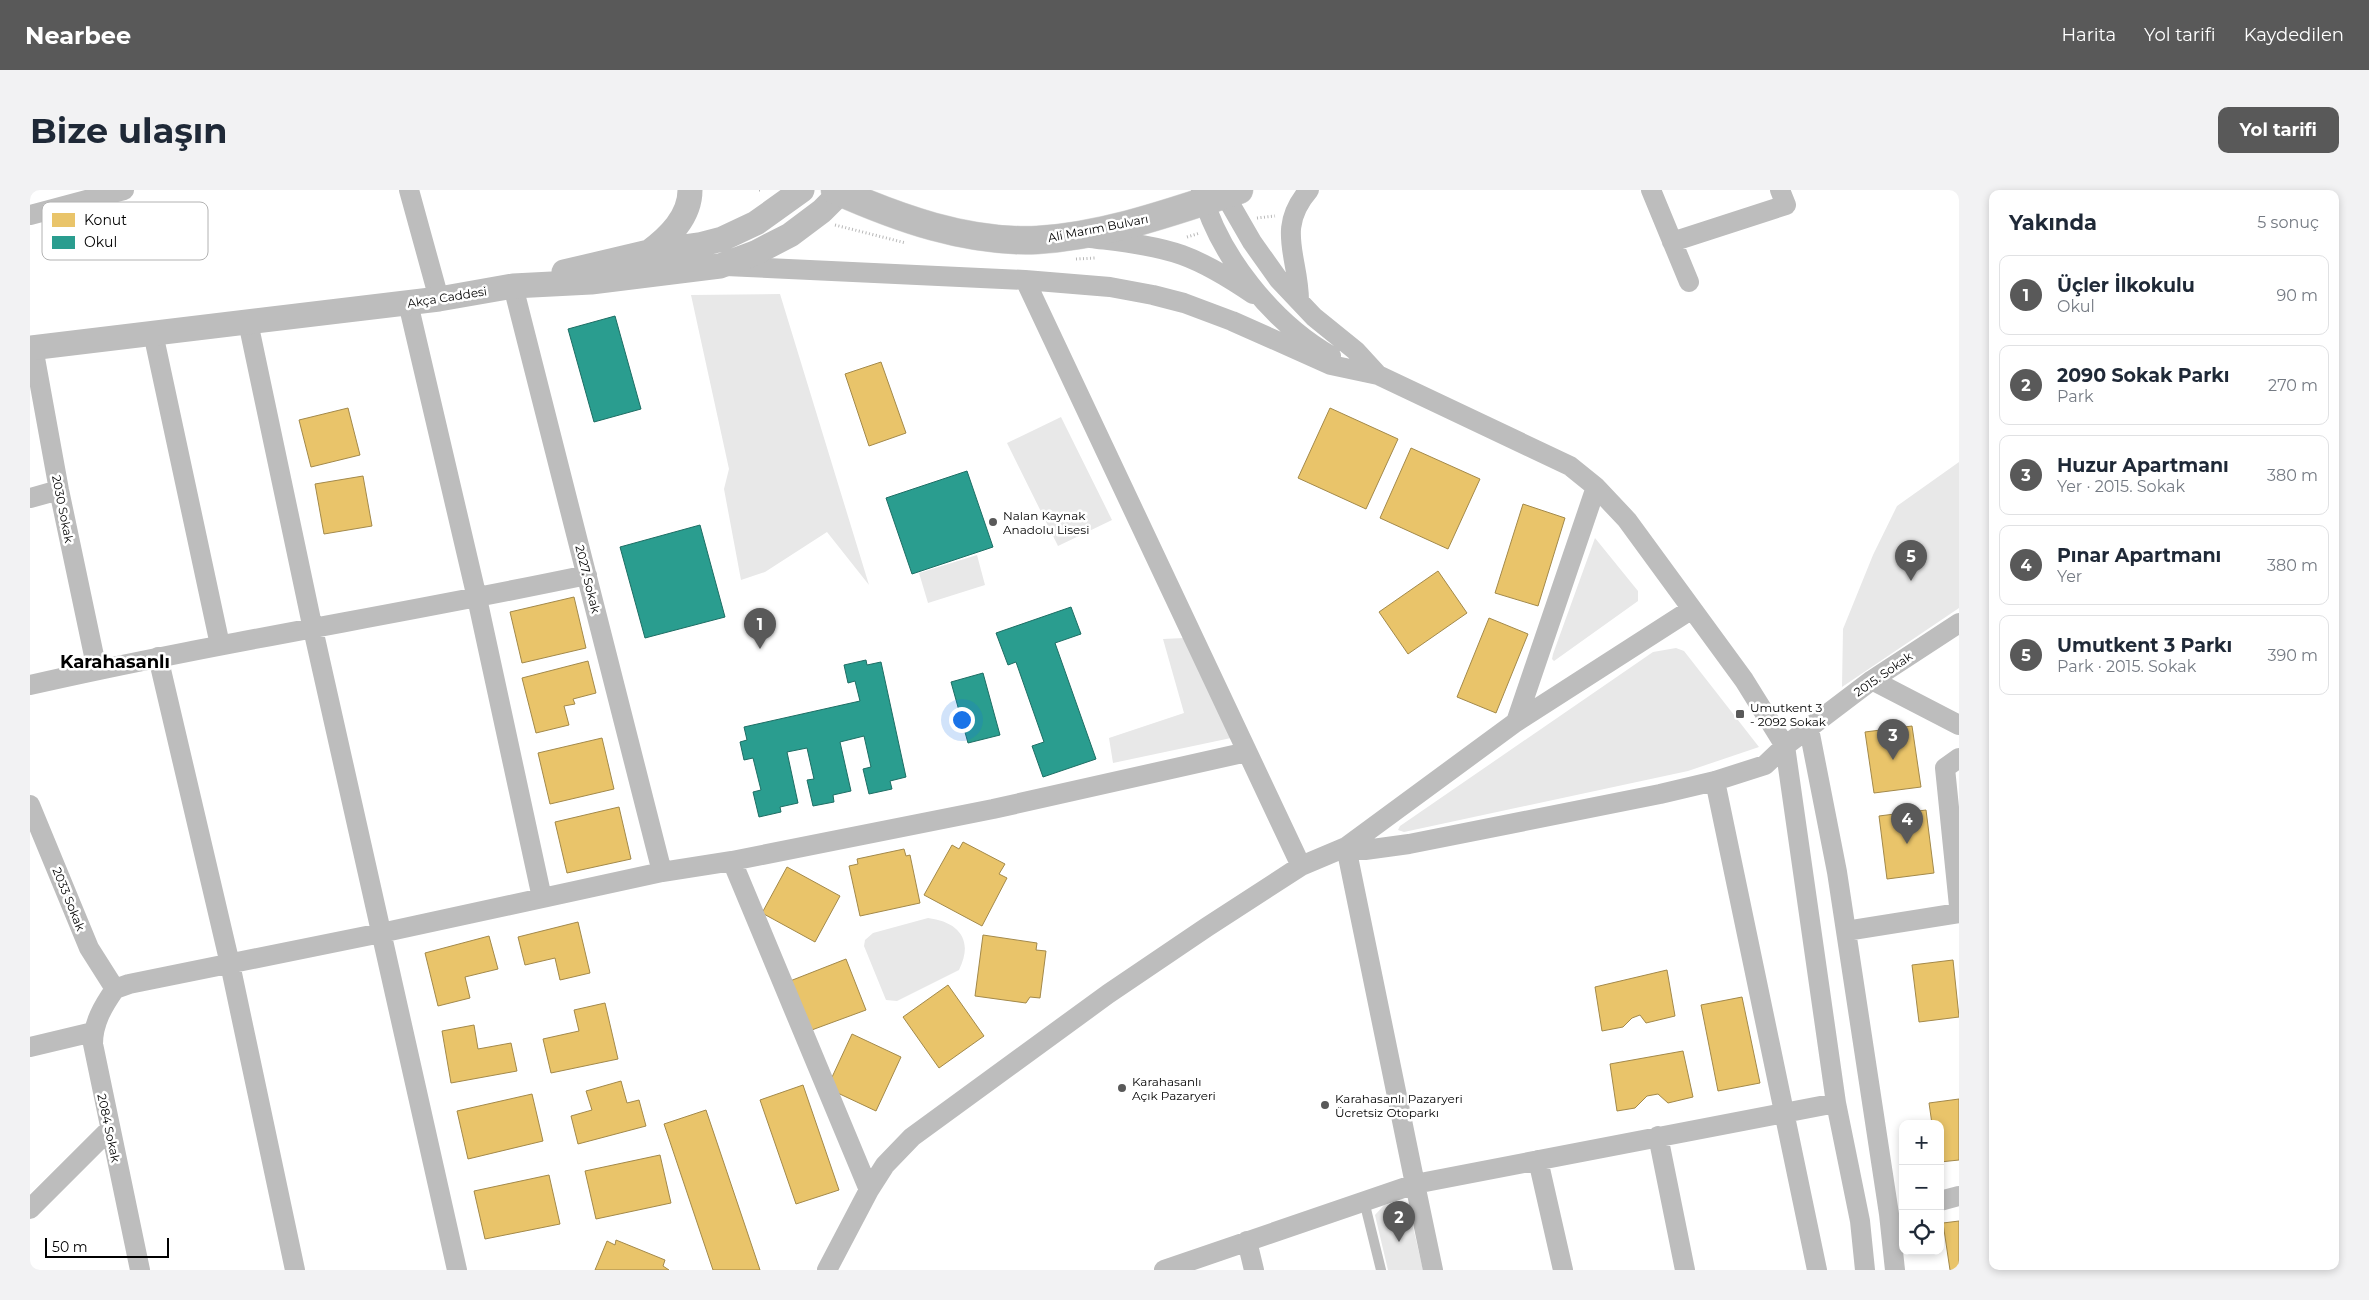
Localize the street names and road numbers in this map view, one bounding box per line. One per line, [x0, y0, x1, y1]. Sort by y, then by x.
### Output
street label: Ali Marım Bulvarı [1046, 211, 1150, 245]
street label: Akça Caddesi [406, 283, 488, 311]
street label: 2030 Sokak [49, 474, 77, 545]
street label: 2027. Sokak [572, 543, 604, 616]
street label: 2015. Sokak [1851, 648, 1916, 700]
street label: 2033 Sokak [49, 865, 89, 934]
street label: 2084 Sokak [94, 1092, 124, 1164]

